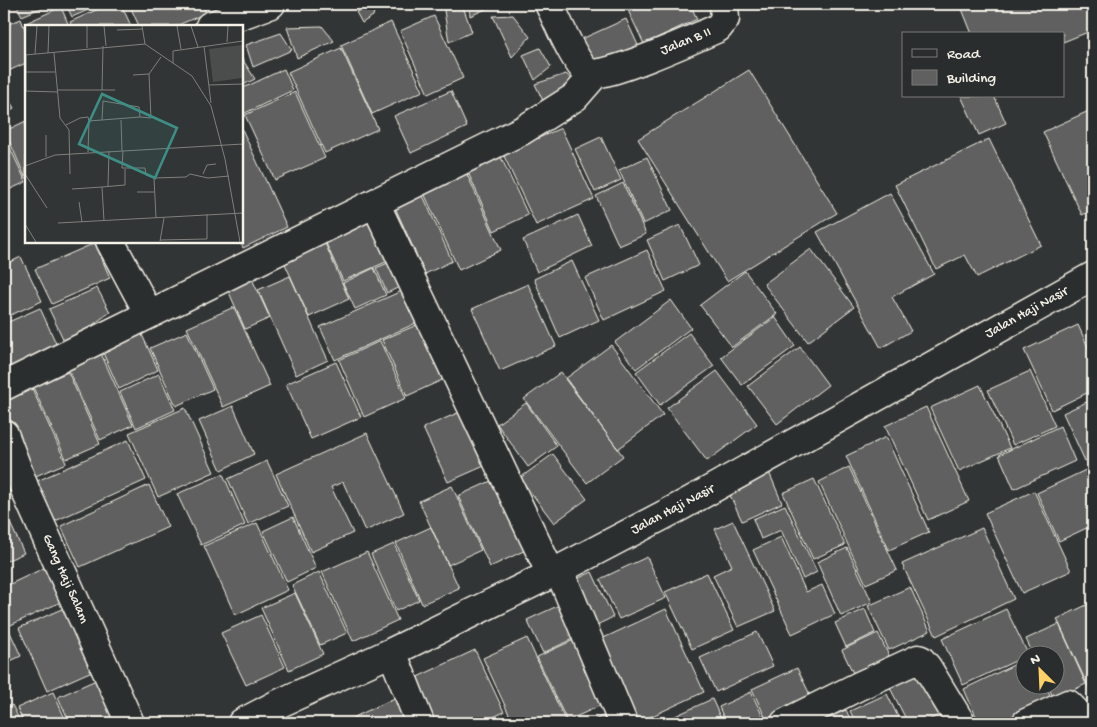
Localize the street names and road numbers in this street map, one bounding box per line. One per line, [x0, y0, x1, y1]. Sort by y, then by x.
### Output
street label: Jalan B II [658, 24, 714, 60]
street label: Jalan Haji Nasir [983, 283, 1072, 343]
street label: Jalan Haji Nasir [628, 480, 719, 539]
street label: Gang Haji Salam [38, 532, 92, 626]

